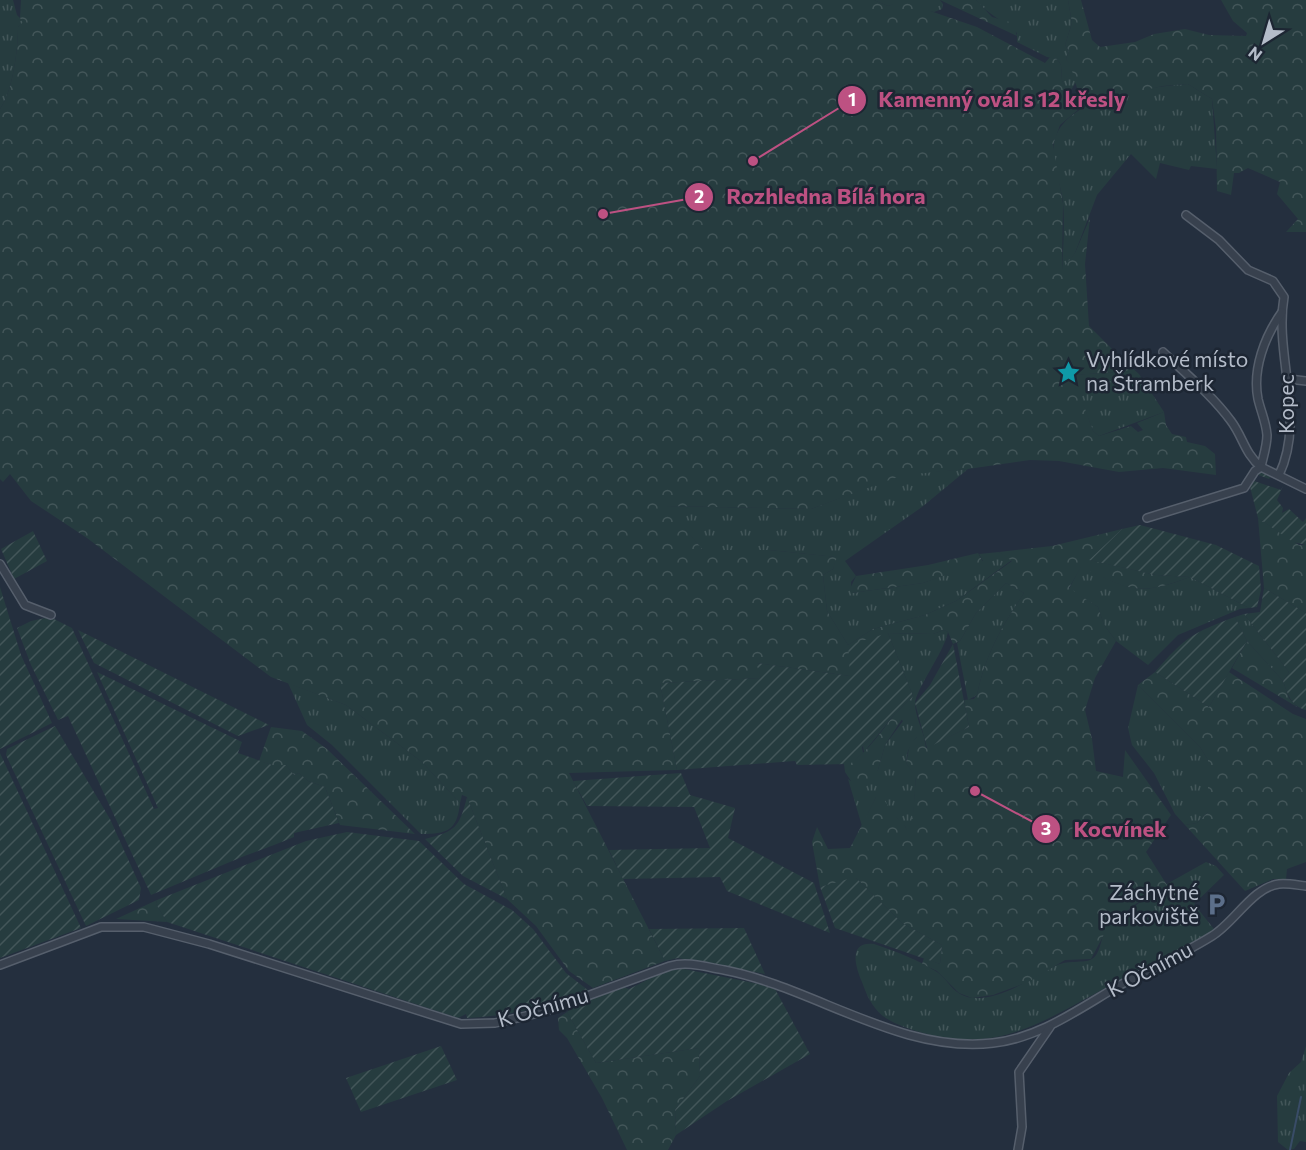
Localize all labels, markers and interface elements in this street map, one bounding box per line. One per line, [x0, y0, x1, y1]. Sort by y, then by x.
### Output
north arrow [1234, 12, 1294, 72]
text: N [1244, 43, 1265, 66]
callout: Kamenný ovál s 12 křesly [837, 80, 1138, 120]
text: Kamenný ovál s 12 křesly [878, 85, 1126, 112]
text: 1 [848, 88, 856, 110]
callout: Rozhledna Bílá hora [684, 177, 938, 217]
text: Rozhledna Bílá hora [726, 182, 926, 209]
text: 2 [694, 185, 704, 207]
place label: Vyhlídkové místo na Štramberk [1086, 346, 1248, 395]
place icon: Vyhlídkové místo na Štramberk [1055, 359, 1081, 385]
street label: Kopec [1273, 374, 1298, 434]
callout: Kocvínek [1031, 809, 1179, 849]
text: Kocvínek [1073, 815, 1167, 842]
text: 3 [1041, 817, 1051, 839]
place label: Záchytné parkoviště [1099, 879, 1199, 928]
parking icon: Záchytné parkoviště [1204, 892, 1230, 918]
street label: K Očnímu [1102, 936, 1196, 1002]
street label: K Očnímu [494, 982, 591, 1031]

